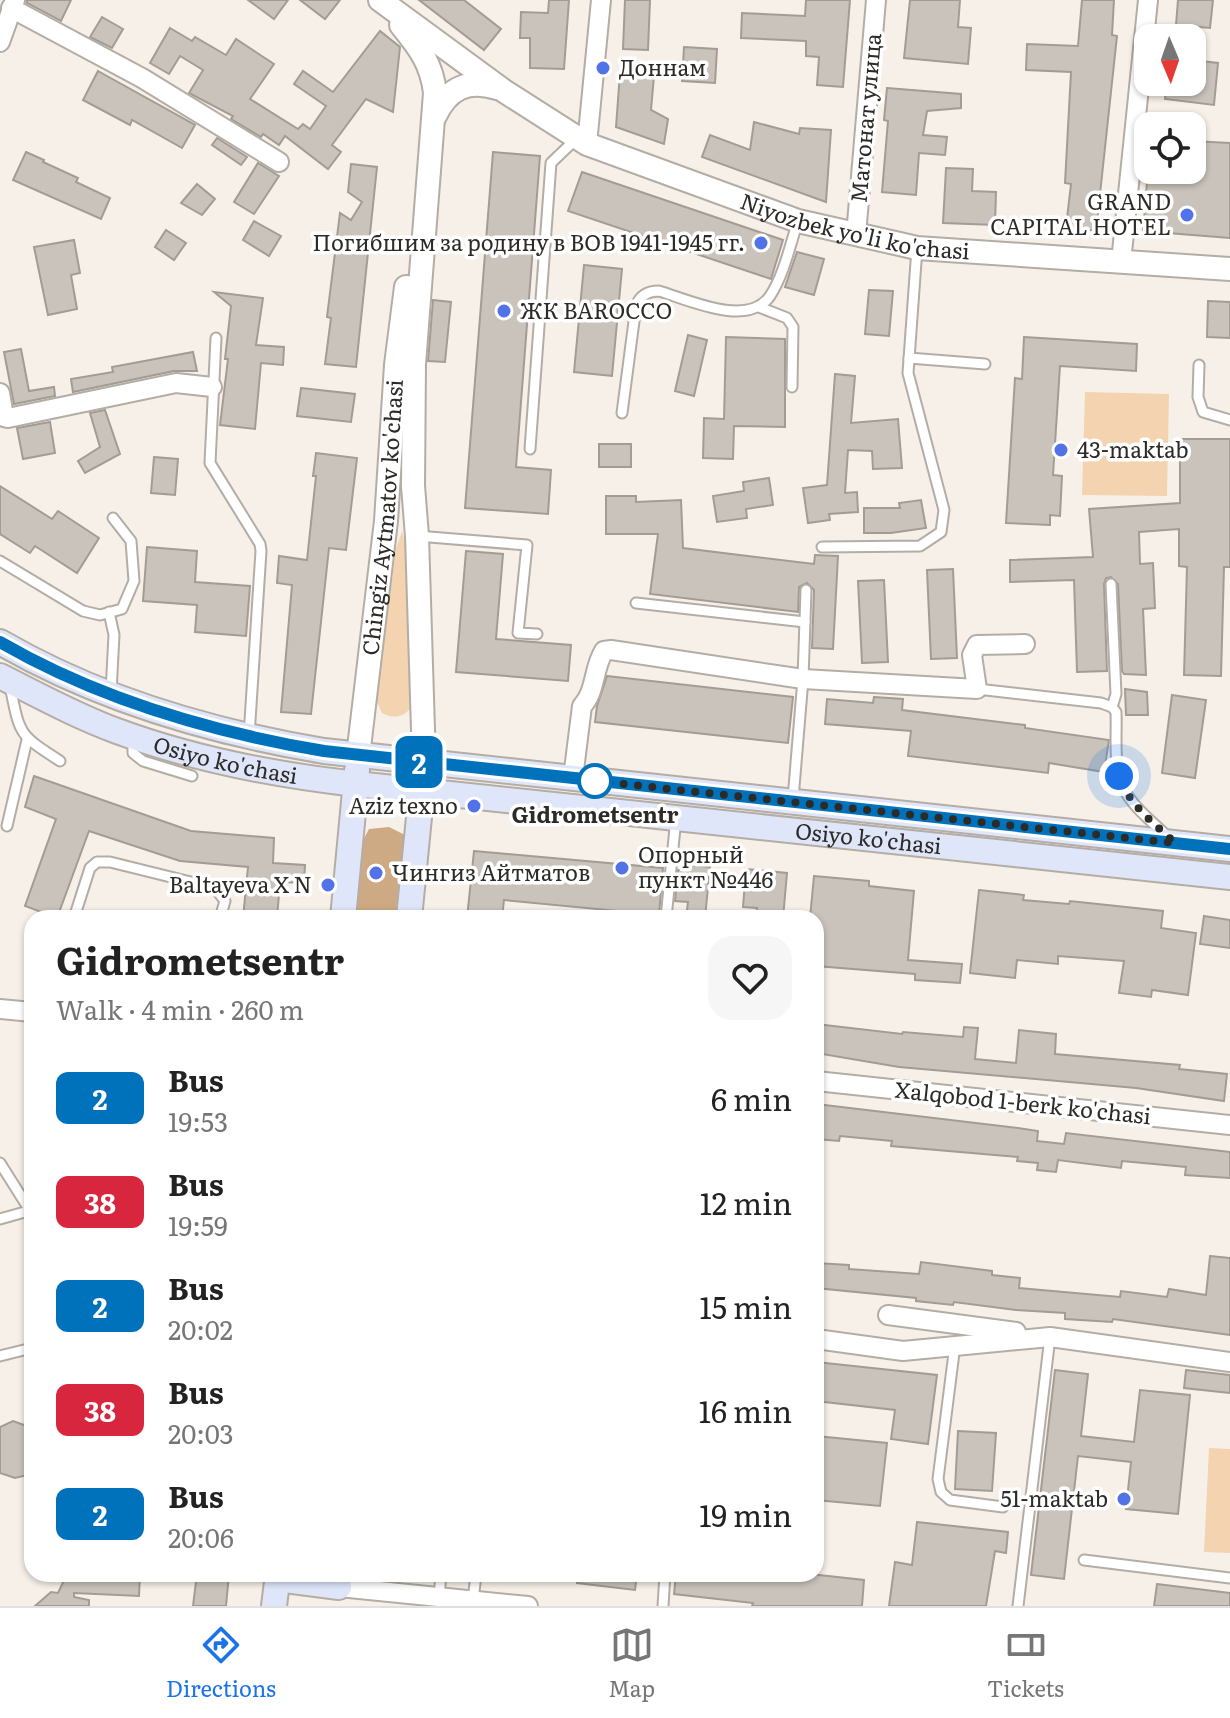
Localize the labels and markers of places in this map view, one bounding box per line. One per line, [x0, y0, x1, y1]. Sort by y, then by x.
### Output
place label: Доннам [619, 50, 706, 83]
marker: Доннам [594, 59, 612, 77]
place label: GRAND CAPITAL HOTEL [990, 184, 1171, 242]
marker: GRAND CAPITAL HOTEL [1178, 206, 1196, 224]
place label: Погибшим за родину в ВОВ 1941-1945 гг. [313, 225, 745, 258]
marker: Погибшим за родину в ВОВ 1941-1945 гг. [752, 234, 770, 252]
place label: ЖК BAROCCO [520, 293, 672, 326]
marker: ЖК BAROCCO [495, 302, 513, 320]
place label: 43-maktab [1077, 432, 1189, 465]
marker: 43-maktab [1052, 441, 1070, 459]
marker: Gidrometsentr [578, 764, 612, 798]
place label: Aziz texno [349, 788, 458, 821]
marker: Aziz texno [465, 797, 483, 815]
place label: Gidrometsentr [512, 797, 678, 830]
place label: Опорный пункт №446 [638, 837, 774, 895]
place label: Чингиз Айтматов [392, 855, 590, 888]
marker: Опорный пункт №446 [613, 859, 631, 877]
marker: Чингиз Айтматов [367, 864, 385, 882]
place label: Baltayeva X N [169, 867, 312, 900]
marker: Baltayeva X N [319, 876, 337, 894]
place label: 51-maktab [1000, 1481, 1108, 1514]
marker: 51-maktab [1115, 1490, 1133, 1508]

